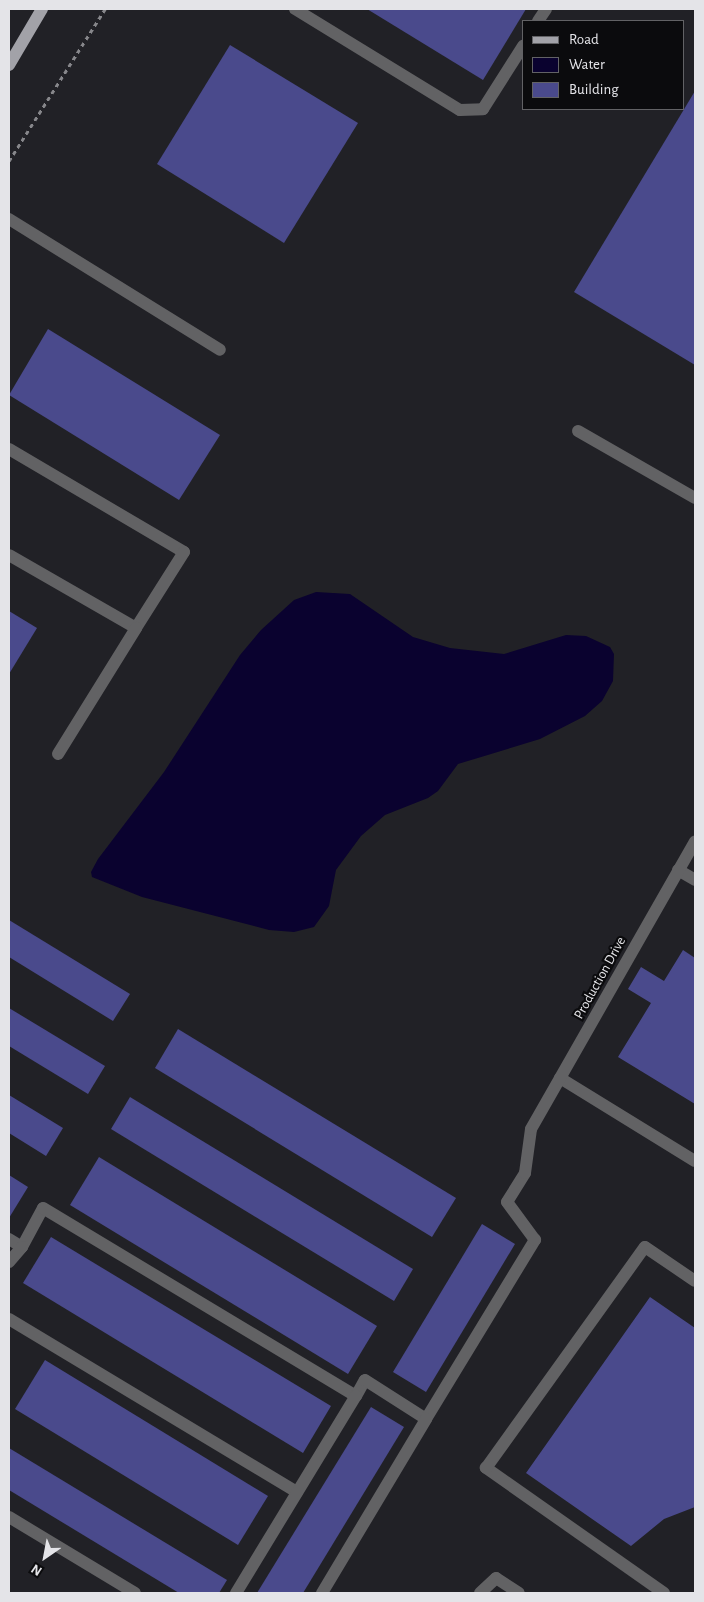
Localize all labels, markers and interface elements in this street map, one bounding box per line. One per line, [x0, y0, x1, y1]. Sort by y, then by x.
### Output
legend [522, 20, 684, 110]
text: Road [569, 32, 599, 47]
text: Water [569, 57, 605, 72]
text: Building [569, 82, 619, 97]
street label: Production Drive [570, 934, 630, 1022]
north arrow [20, 1532, 70, 1582]
text: N [29, 1561, 45, 1578]

